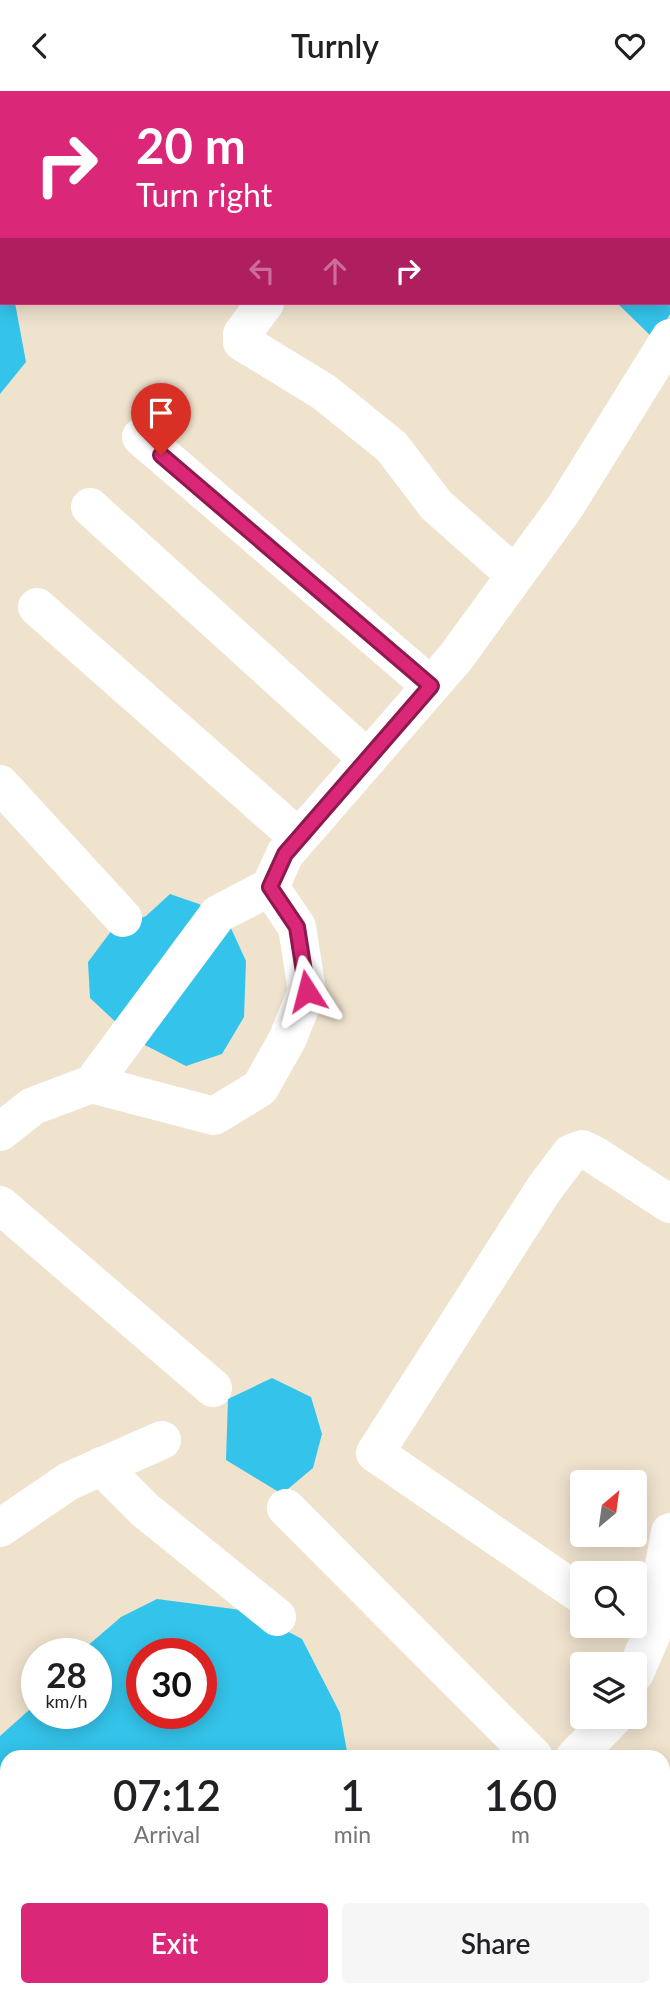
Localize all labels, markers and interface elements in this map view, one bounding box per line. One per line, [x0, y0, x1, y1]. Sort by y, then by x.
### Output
text: Turnly [291, 26, 379, 65]
icon: back [21, 27, 59, 65]
icon: heart [611, 27, 649, 65]
text: 20 m [136, 116, 246, 174]
icon: right [21, 119, 112, 210]
text: Turn right [136, 175, 272, 214]
icon: left [243, 252, 281, 290]
icon: ahead [316, 252, 354, 290]
icon: right [389, 252, 427, 290]
pin [131, 383, 191, 455]
icon: arrive [142, 394, 180, 432]
position arrow [270, 954, 344, 1028]
north arrow [570, 1470, 648, 1547]
map controls [570, 1470, 647, 1729]
button: search [570, 1561, 647, 1638]
speed limit sign: 30 [126, 1638, 217, 1729]
button: layers [570, 1652, 647, 1729]
text: 28 [46, 1653, 87, 1695]
text: km/h [45, 1690, 88, 1712]
text: 07:12 [113, 1770, 221, 1820]
text: 1 [340, 1770, 365, 1820]
text: 160 [484, 1770, 557, 1820]
text: Arrival [134, 1820, 200, 1848]
text: min [334, 1820, 371, 1848]
text: m [511, 1820, 530, 1848]
button: Exit [21, 1903, 328, 1983]
button: Share [342, 1903, 649, 1983]

